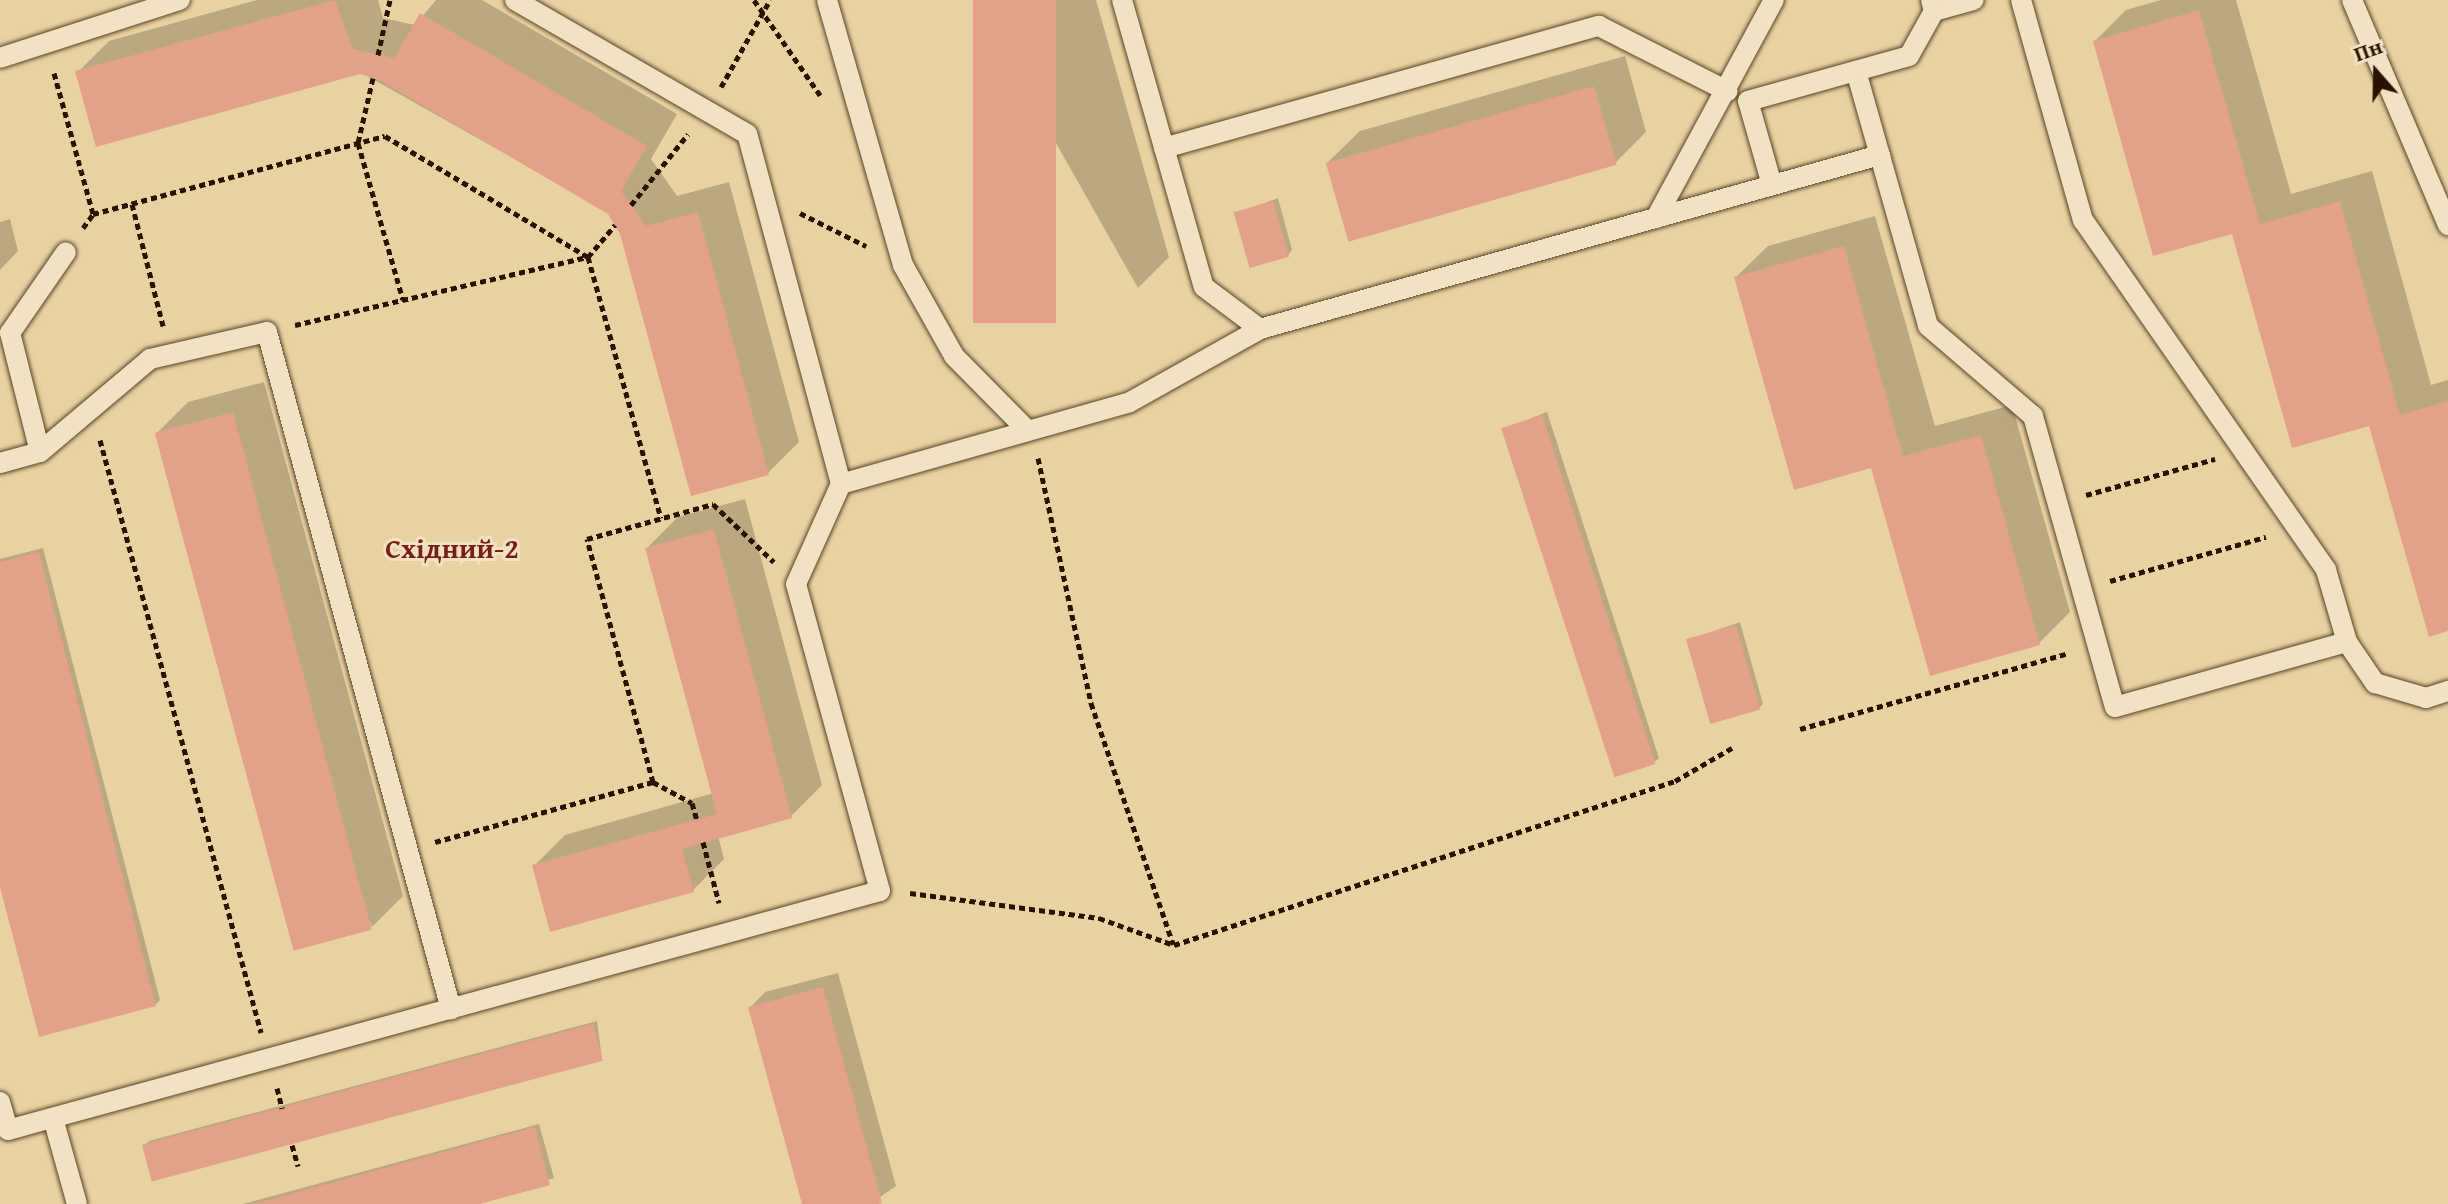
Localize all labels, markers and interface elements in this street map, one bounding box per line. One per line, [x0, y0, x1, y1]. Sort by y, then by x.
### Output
text: Пн [2349, 30, 2387, 69]
north arrow [2336, 32, 2416, 112]
district label: Східний-2 [385, 531, 519, 565]

